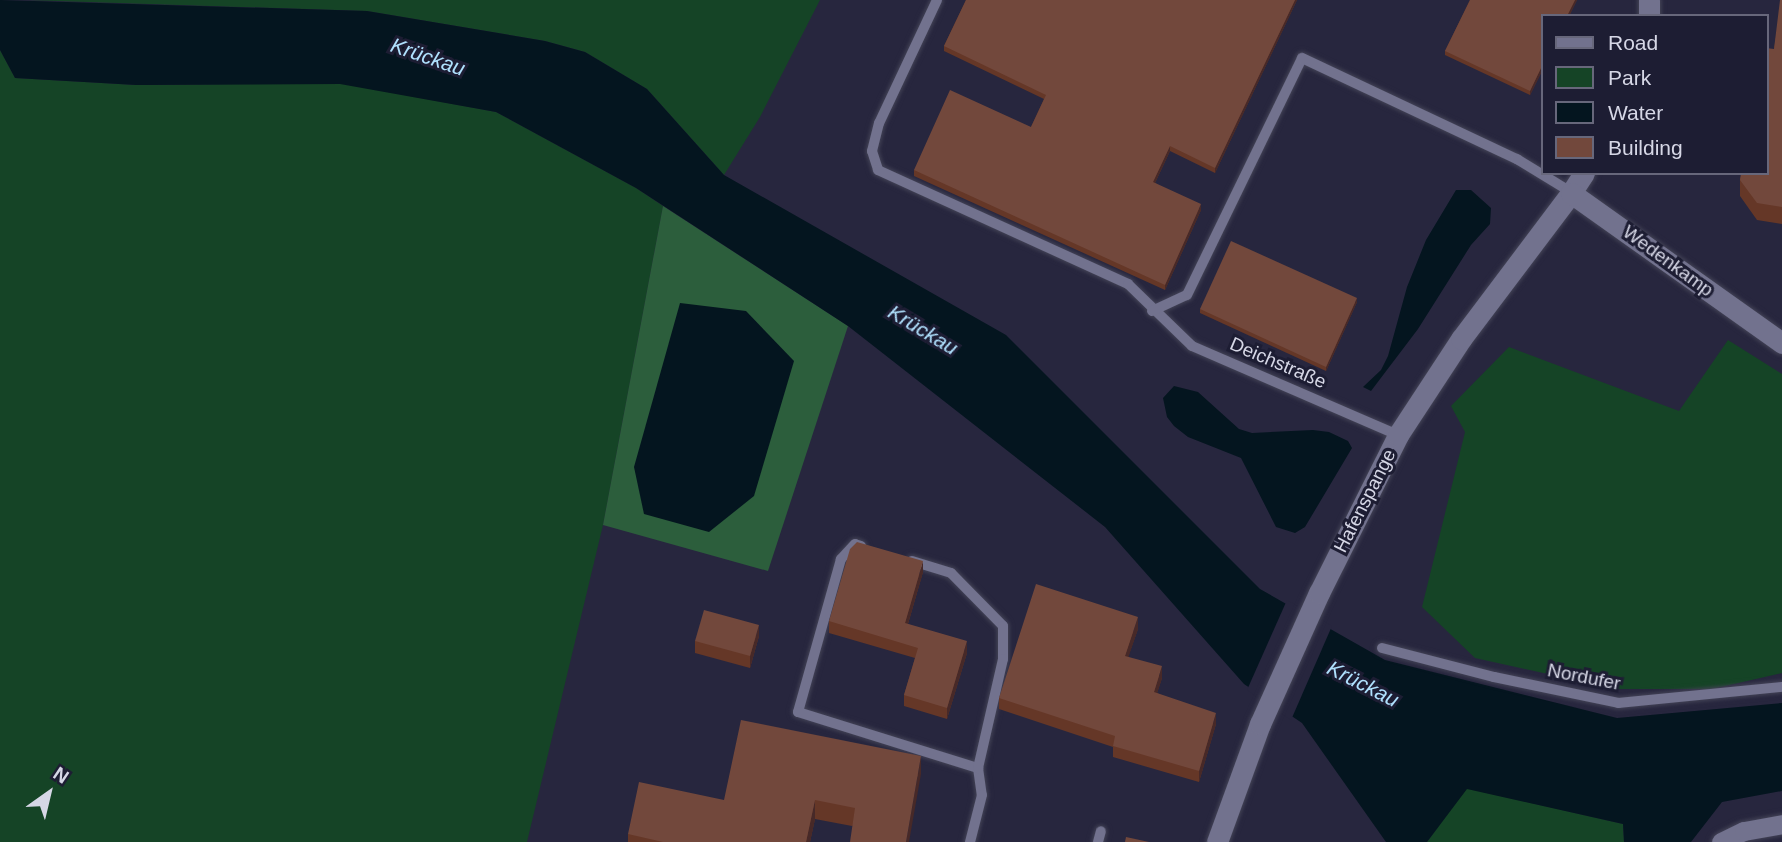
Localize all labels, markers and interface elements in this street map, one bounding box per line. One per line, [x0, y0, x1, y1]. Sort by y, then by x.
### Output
legend [1540, 14, 1768, 175]
text: Road [1608, 31, 1658, 54]
water label: Krückau [387, 33, 469, 81]
text: Park [1608, 66, 1651, 89]
text: Water [1608, 101, 1663, 124]
text: Building [1608, 136, 1683, 159]
street label: Wedenkamp [1618, 221, 1718, 301]
water label: Krückau [883, 299, 963, 361]
street label: Deichstraße [1226, 332, 1330, 394]
street label: Hafenspange [1329, 445, 1401, 557]
water label: Krückau [1323, 655, 1403, 713]
street label: Nordufer [1546, 659, 1622, 695]
north arrow [14, 758, 84, 828]
text: N [49, 763, 73, 788]

